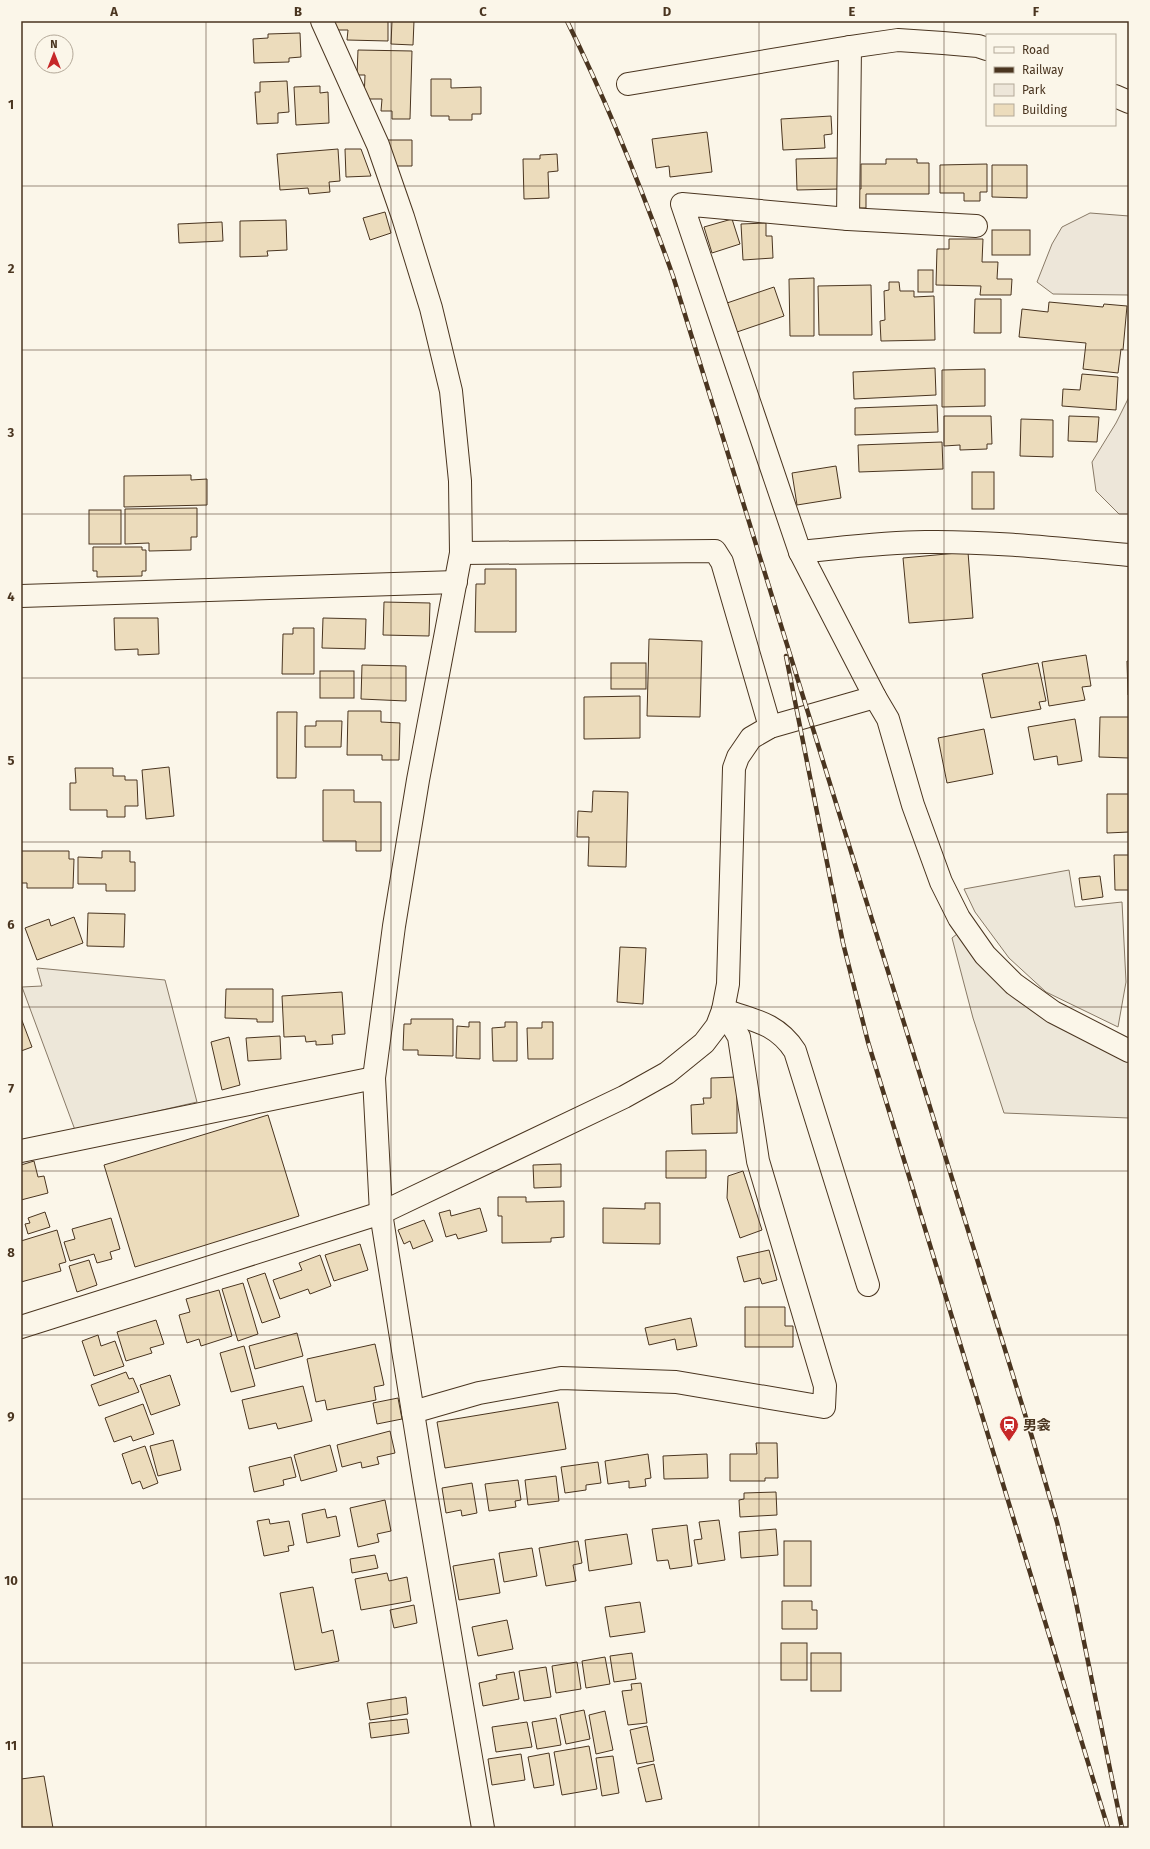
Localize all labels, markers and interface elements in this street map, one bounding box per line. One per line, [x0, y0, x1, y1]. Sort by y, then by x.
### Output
text: A [109, 4, 118, 19]
text: B [294, 4, 302, 19]
text: C [479, 4, 487, 19]
text: D [663, 4, 672, 19]
text: E [849, 4, 856, 19]
text: F [1033, 4, 1040, 19]
north arrow [34, 34, 74, 74]
legend [986, 34, 1116, 126]
text: N [50, 38, 58, 51]
text: Road [1022, 43, 1050, 57]
text: Railway [1022, 63, 1063, 77]
text: Park [1022, 83, 1046, 97]
text: 1 [8, 97, 14, 112]
text: Building [1022, 103, 1068, 117]
text: 2 [8, 261, 15, 276]
text: 3 [7, 425, 15, 440]
text: 4 [7, 589, 15, 604]
text: 5 [8, 753, 15, 768]
text: 6 [7, 917, 15, 932]
text: 7 [8, 1081, 14, 1096]
text: 8 [7, 1245, 15, 1260]
text: 9 [7, 1409, 15, 1424]
station icon: 男衾 [998, 1414, 1020, 1442]
place label: 男衾 [1023, 1417, 1051, 1434]
text: 10 [4, 1573, 18, 1588]
text: 11 [5, 1738, 17, 1753]

